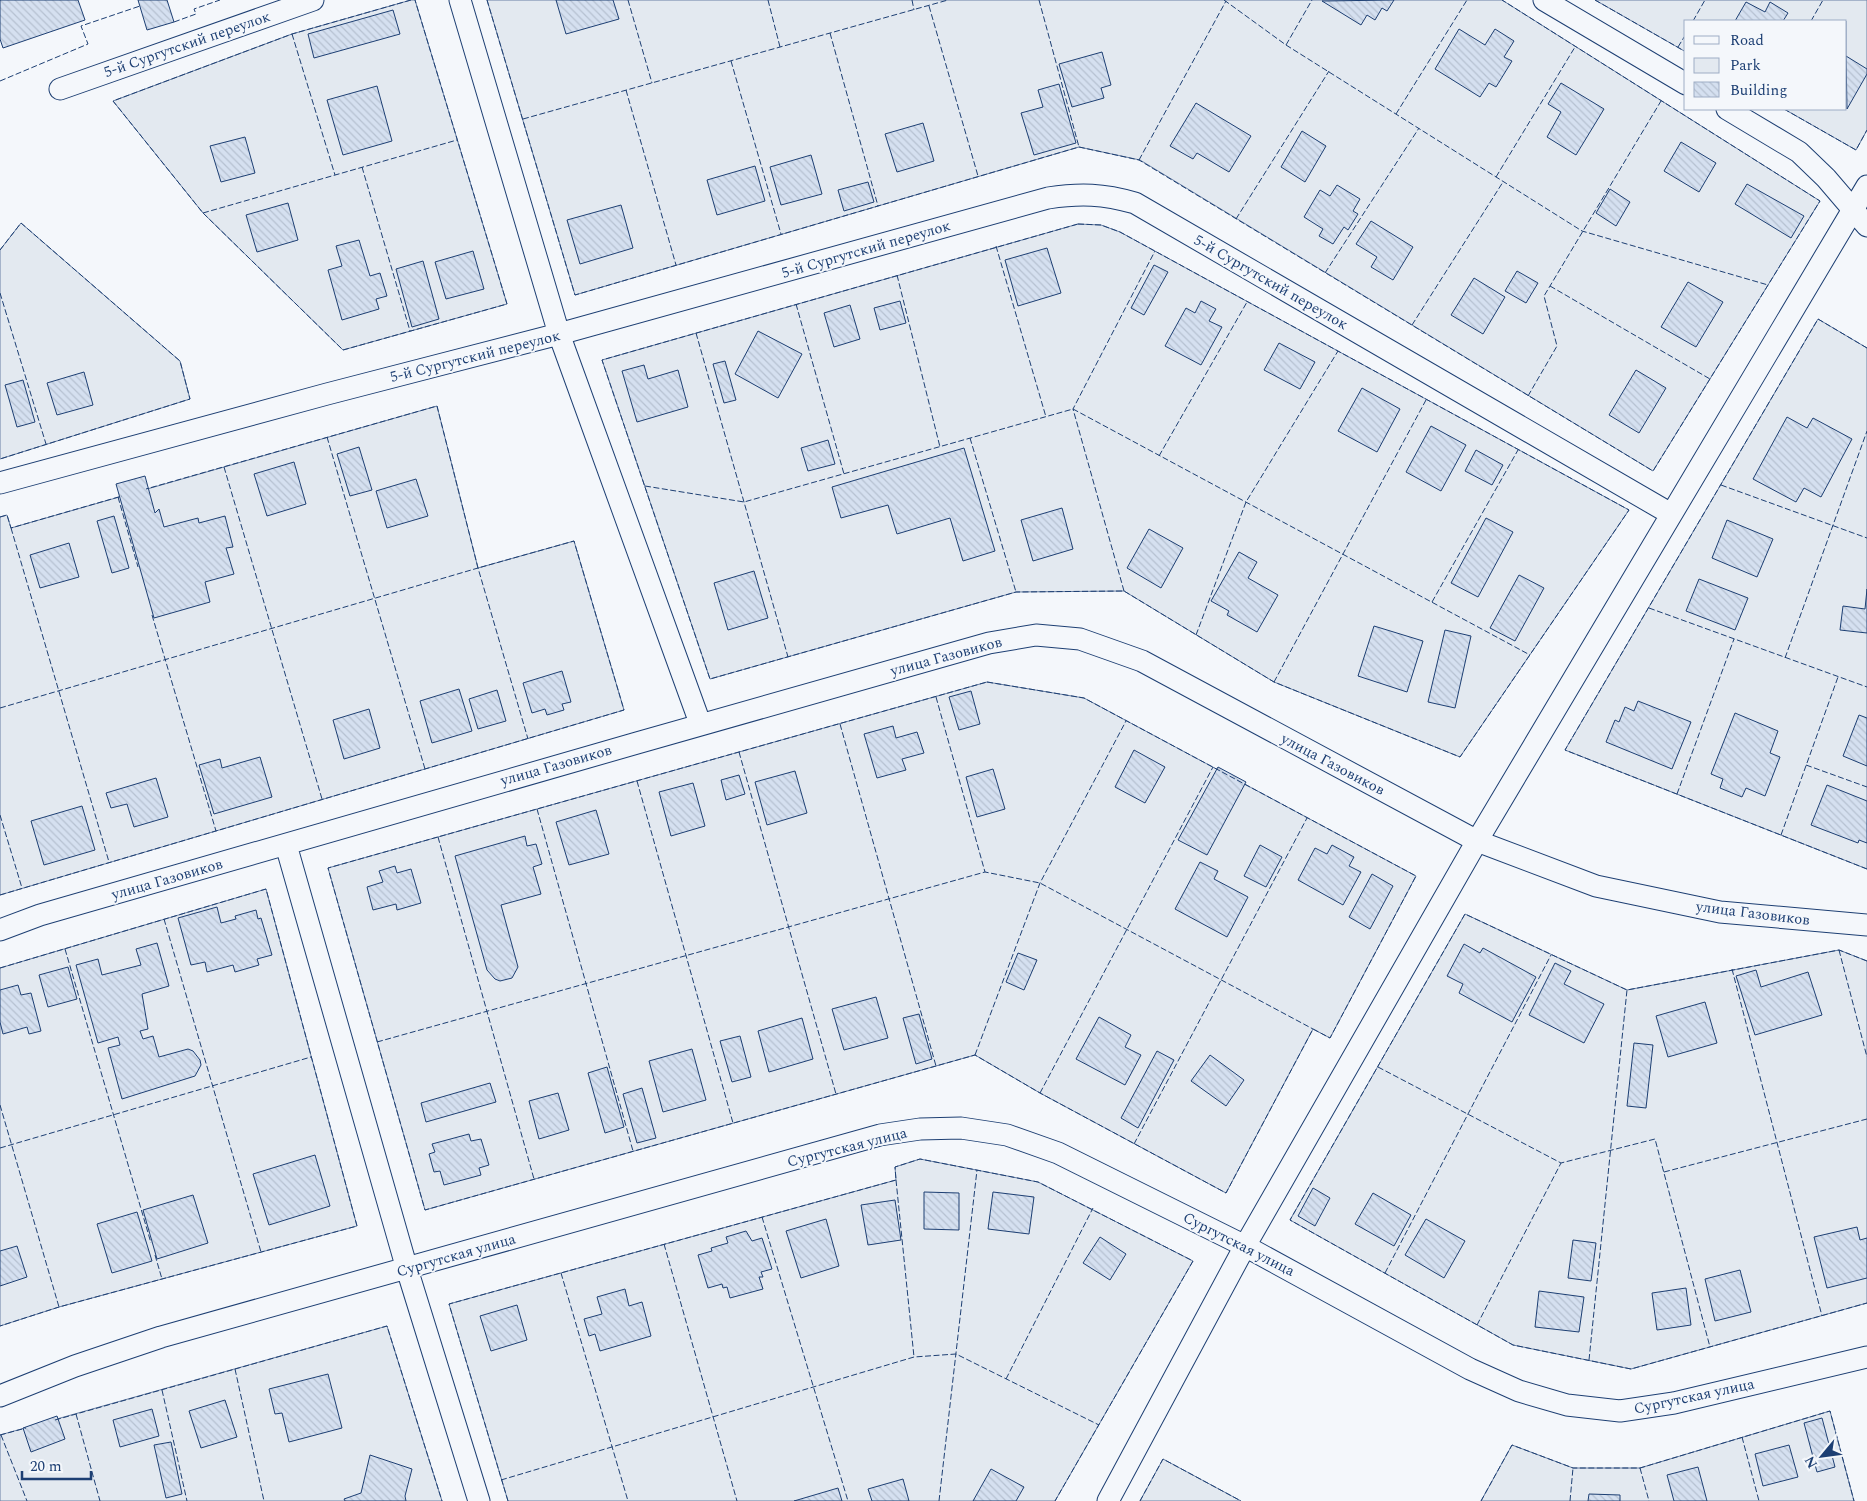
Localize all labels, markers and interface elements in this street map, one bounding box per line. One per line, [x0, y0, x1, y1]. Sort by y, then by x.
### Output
street label: 5-й Сургутский переулок [101, 5, 274, 84]
legend [1684, 20, 1847, 110]
text: Road [1730, 29, 1764, 52]
text: Park [1730, 54, 1761, 77]
text: Building [1730, 79, 1787, 102]
street label: 5-й Сургутский переулок [779, 214, 953, 285]
street label: 5-й Сургутский переулок [1189, 229, 1352, 336]
street label: 5-й Сургутский переулок [388, 324, 563, 389]
street label: улица Газовиков [887, 630, 1005, 683]
street label: улица Газовиков [1276, 727, 1389, 802]
street label: улица Газовиков [497, 738, 615, 793]
street label: улица Газовиков [108, 852, 226, 907]
street label: улица Газовиков [1694, 895, 1812, 932]
street label: Сургутская улица [785, 1121, 910, 1174]
street label: Сургутская улица [1179, 1206, 1299, 1283]
street label: Сургутская улица [394, 1227, 519, 1283]
street label: Сургутская улица [1632, 1372, 1757, 1421]
north arrow [1797, 1431, 1847, 1481]
scale bar [22, 1448, 91, 1480]
text: N [1799, 1452, 1823, 1472]
text: 20 m [30, 1455, 62, 1478]

